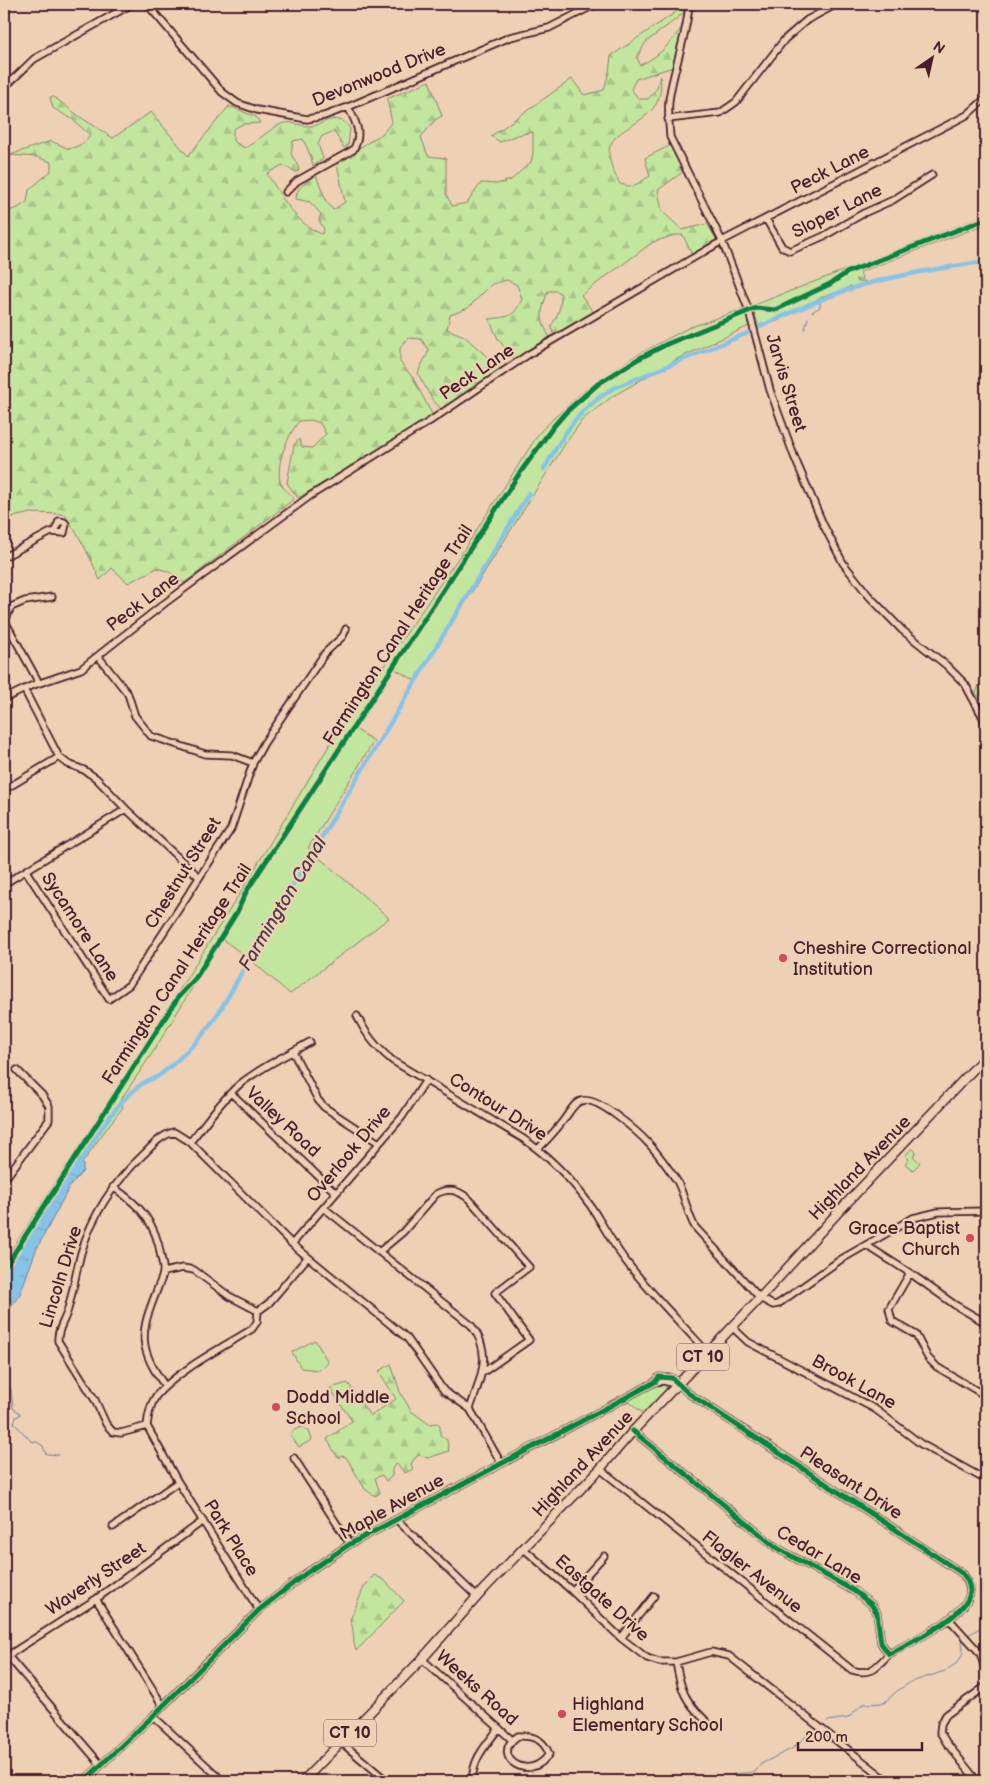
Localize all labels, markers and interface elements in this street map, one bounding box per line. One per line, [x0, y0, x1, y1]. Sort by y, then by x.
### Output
north arrow [908, 32, 958, 82]
text: N [930, 38, 948, 58]
street label: Devonwood Drive [309, 39, 449, 111]
street label: Peck Lane [787, 141, 873, 199]
street label: Sloper Lane [788, 179, 886, 243]
street label: Jarvis Street [761, 331, 811, 435]
street label: Peck Lane [436, 339, 519, 405]
street label: Farmington Canal Heritage Trail [319, 521, 477, 749]
street label: Peck Lane [103, 568, 184, 636]
street label: Chestnut Street [140, 813, 226, 933]
water label: Farmington Canal [234, 832, 332, 975]
street label: Farmington Canal Heritage Trail [98, 860, 256, 1088]
street label: Sycamore Lane [37, 868, 123, 986]
place label: Cheshire Correctional Institution [793, 938, 971, 980]
marker: Cheshire Correctional Institution [777, 952, 789, 964]
street label: Contour Drive [445, 1068, 551, 1146]
street label: Valley Road [242, 1082, 324, 1162]
street label: Overlook Drive [302, 1101, 396, 1207]
street label: Highland Avenue [805, 1111, 916, 1225]
place label: Grace Baptist Church [848, 1218, 960, 1260]
street label: Lincoln Drive [35, 1223, 87, 1331]
marker: Grace Baptist Church [964, 1232, 976, 1244]
road number: CT 10 [677, 1344, 729, 1370]
street label: Brook Lane [808, 1350, 900, 1414]
place label: Dodd Middle School [286, 1387, 390, 1429]
marker: Dodd Middle School [270, 1401, 282, 1413]
street label: Highland Avenue [528, 1406, 638, 1521]
street label: Pleasant Drive [796, 1442, 906, 1524]
street label: Maple Avenue [336, 1470, 448, 1544]
street label: Park Place [199, 1496, 263, 1581]
street label: Cedar Lane [772, 1521, 866, 1589]
street label: Flagler Avenue [698, 1526, 807, 1618]
street label: Waverly Street [42, 1538, 150, 1620]
street label: Eastgate Drive [551, 1550, 654, 1646]
street label: Weeks Road [432, 1646, 522, 1730]
place label: Highland Elementary School [572, 1694, 723, 1736]
marker: Highland Elementary School [556, 1708, 568, 1720]
road number: CT 10 [324, 1720, 376, 1746]
scale bar [798, 1720, 921, 1752]
text: 200 m [805, 1728, 848, 1747]

